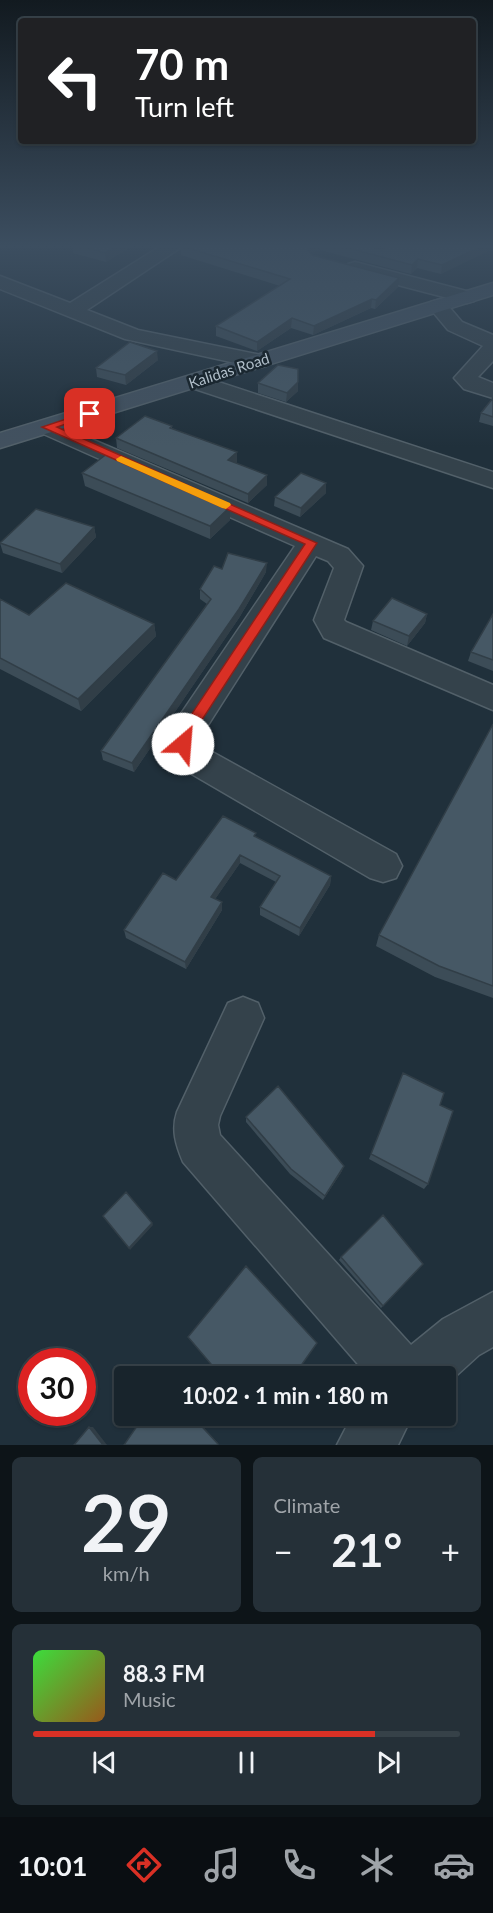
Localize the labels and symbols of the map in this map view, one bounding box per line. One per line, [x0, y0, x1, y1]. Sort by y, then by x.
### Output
street label: Kalidas Road [186, 349, 271, 392]
pin [64, 388, 115, 439]
position arrow [151, 712, 215, 776]
speed limit sign: 30 [18, 1348, 96, 1426]

